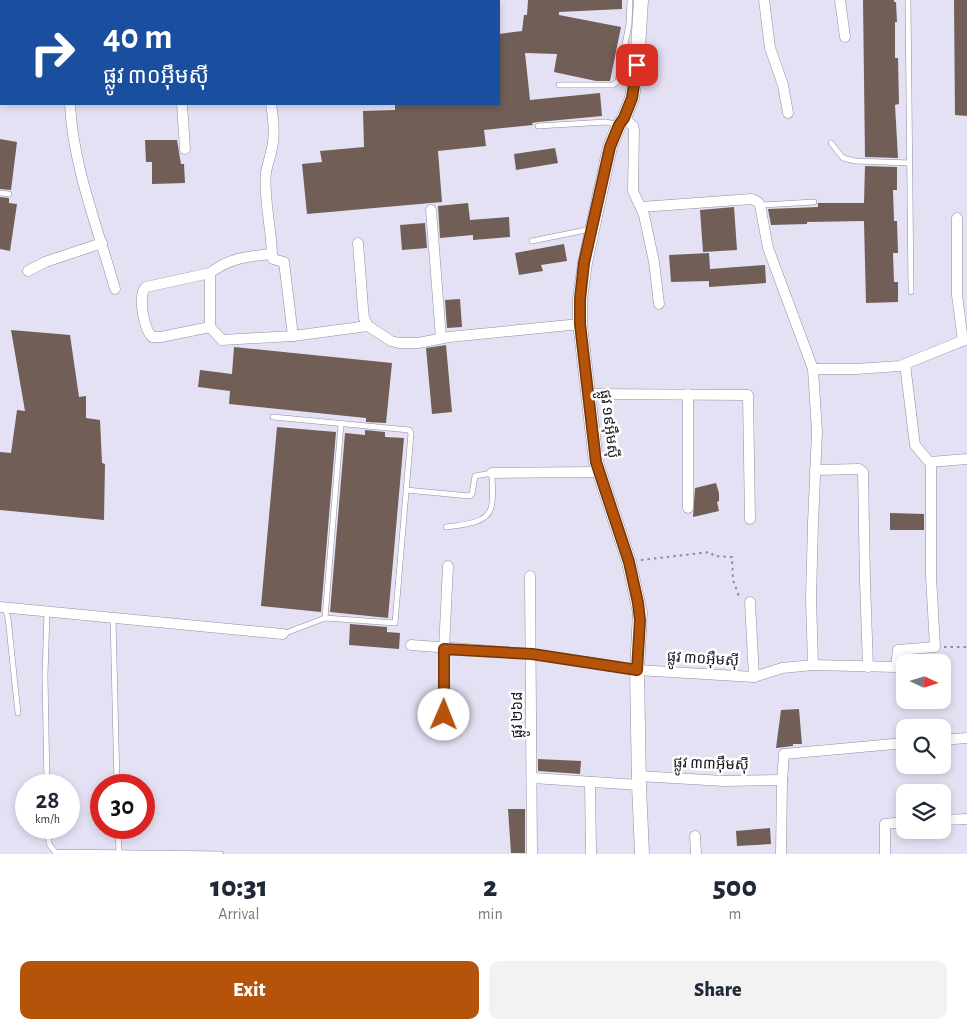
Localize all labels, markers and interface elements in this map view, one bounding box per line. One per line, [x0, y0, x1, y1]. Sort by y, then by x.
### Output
icon: right [20, 20, 85, 85]
text: 40 m [103, 20, 172, 55]
pin [616, 44, 658, 86]
icon: arrive [623, 51, 651, 79]
text: ផ្លូវ ៣០អ៊ឹមស៊ី [103, 65, 209, 87]
street label: ផ្លូវ ១៩អ៊ឹមស៊ី [592, 389, 622, 460]
street label: ផ្លូវ ៣០អ៊ឹមស៊ី [666, 647, 740, 674]
north arrow [896, 654, 951, 709]
map controls [896, 654, 951, 839]
position arrow [417, 688, 469, 740]
street label: ផ្លូវ ២៦៨ [510, 691, 530, 739]
button: search [896, 719, 951, 774]
street label: ផ្លូវ ៣៣អ៊ឹមស៊ី [673, 754, 749, 778]
speed limit sign: 30 [90, 774, 155, 839]
button: layers [896, 784, 951, 839]
text: 28 [35, 788, 60, 813]
text: km/h [35, 813, 60, 825]
text: 10:31 [210, 872, 268, 902]
text: 2 [483, 872, 497, 902]
text: 500 [713, 872, 757, 902]
text: Arrival [218, 906, 259, 922]
text: min [478, 906, 503, 922]
text: m [728, 906, 741, 922]
button: Exit [20, 961, 479, 1019]
button: Share [489, 961, 947, 1019]

